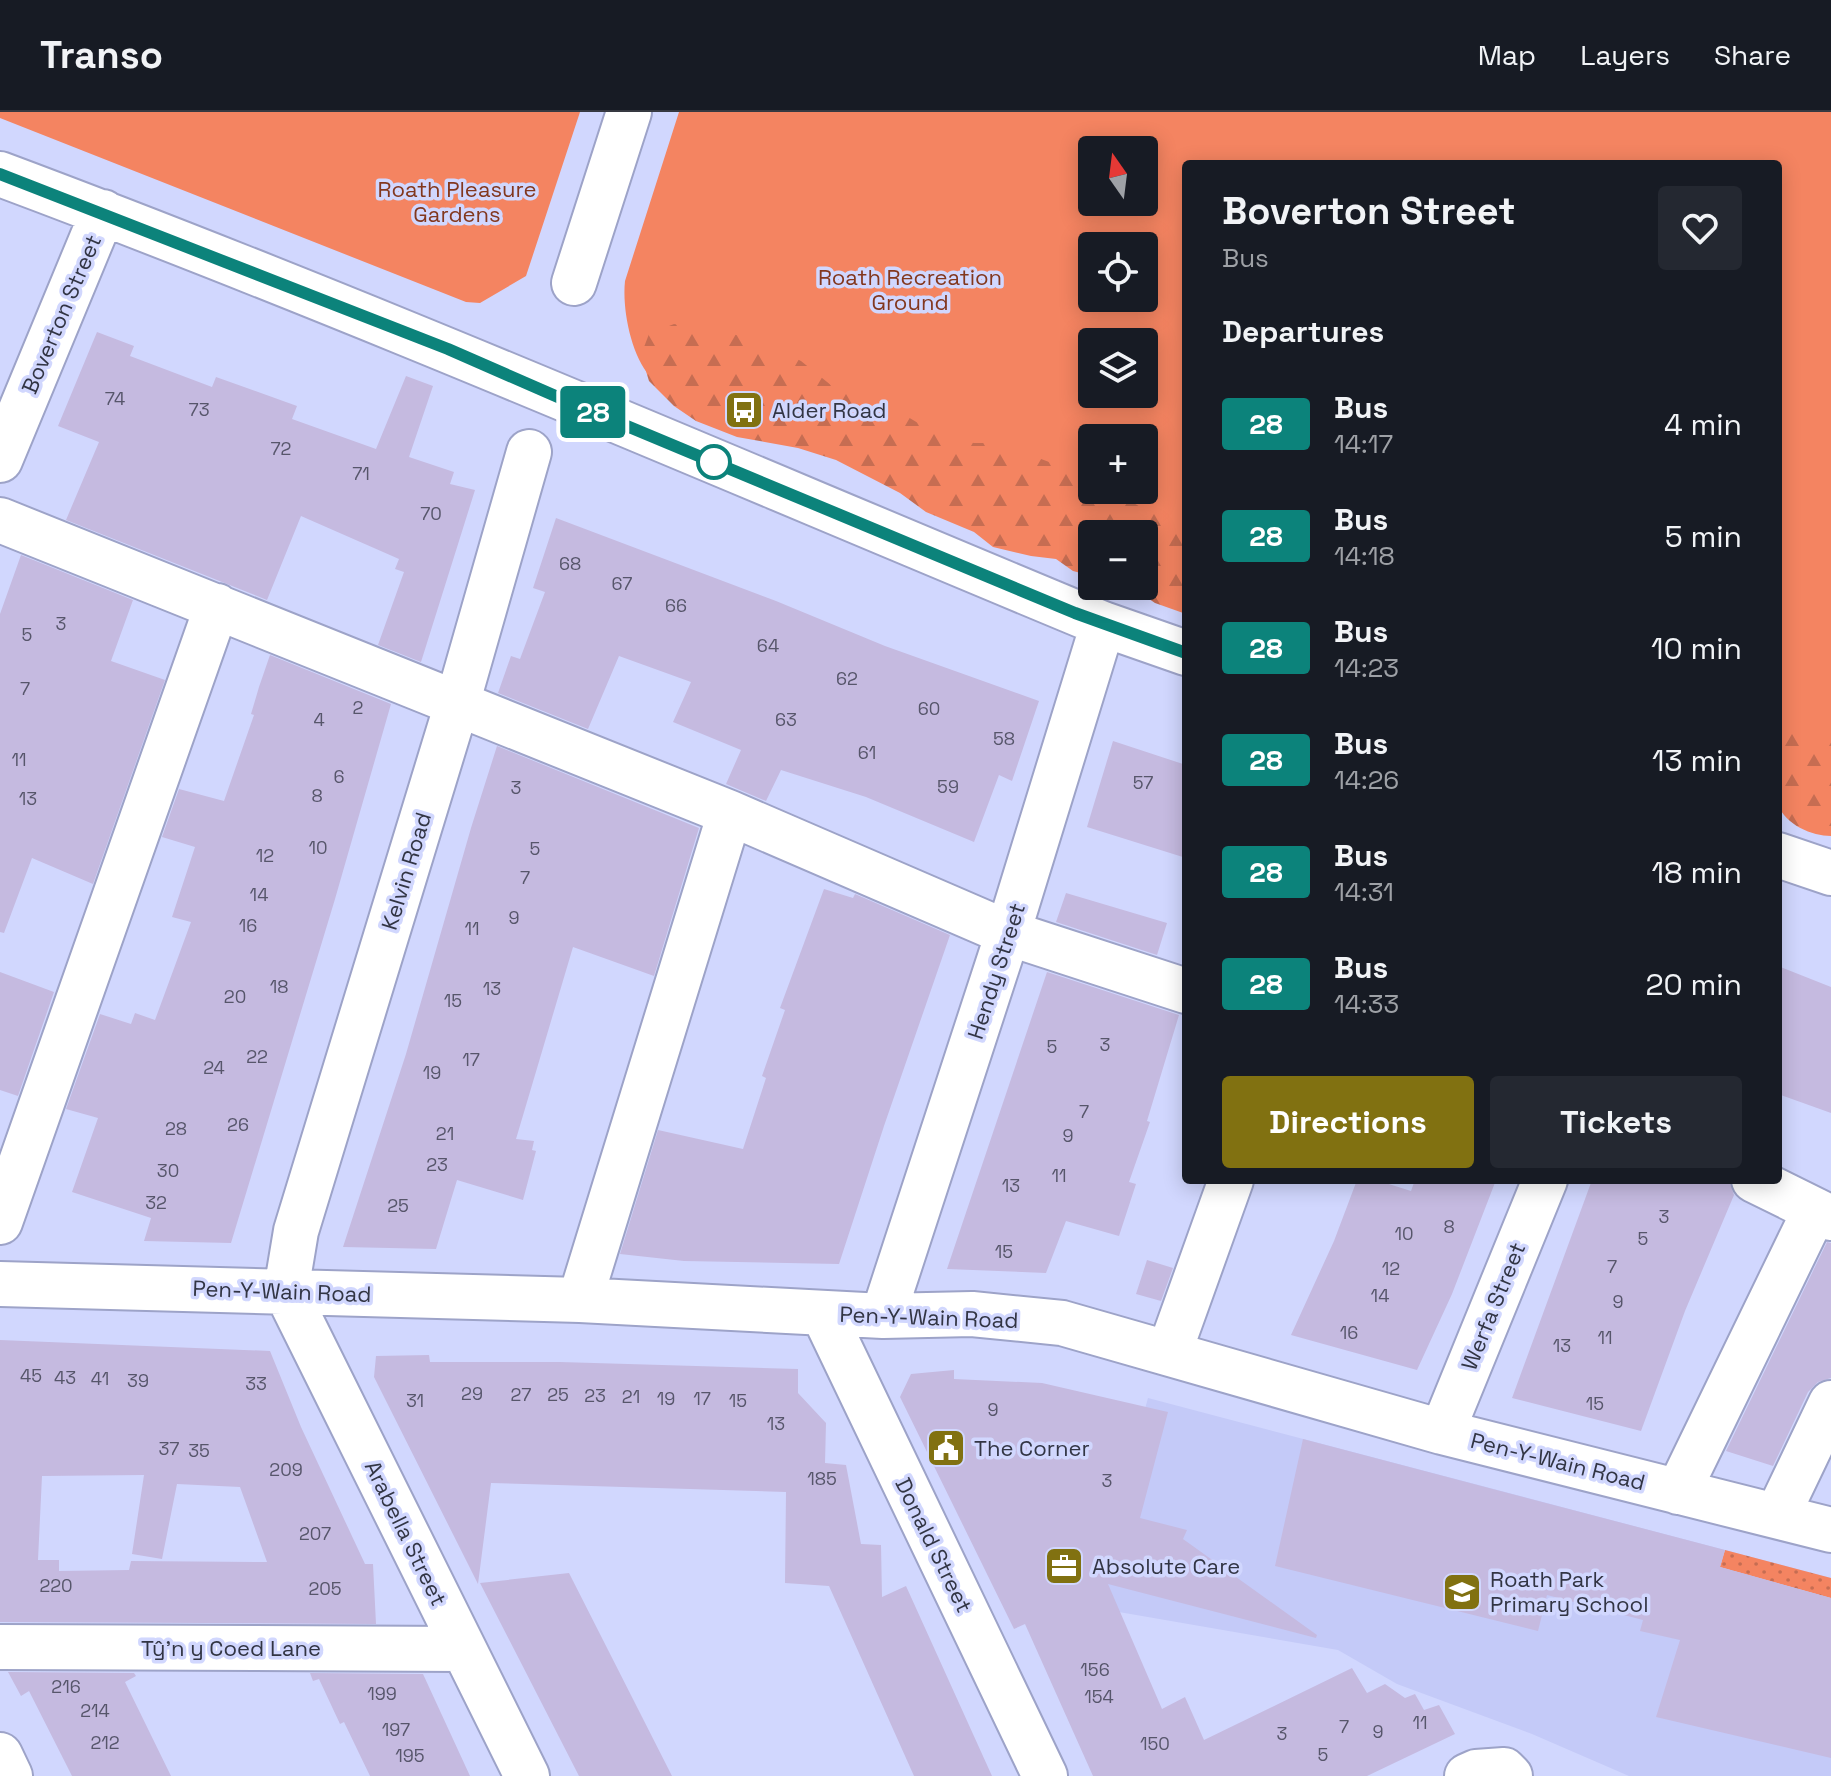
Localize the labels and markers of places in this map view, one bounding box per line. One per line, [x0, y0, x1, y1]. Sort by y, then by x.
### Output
bus stop icon: Alder Road [723, 389, 765, 431]
place label: Alder Road [772, 396, 886, 424]
unlabelled marker [697, 445, 731, 479]
public building icon: The Corner [925, 1427, 967, 1469]
place label: The Corner [974, 1434, 1090, 1462]
office icon: Absolute Care [1043, 1545, 1085, 1587]
place label: Absolute Care [1092, 1552, 1240, 1580]
place label: Roath Park Primary School [1490, 1565, 1649, 1618]
school or university icon: Roath Park Primary School [1441, 1571, 1483, 1613]

